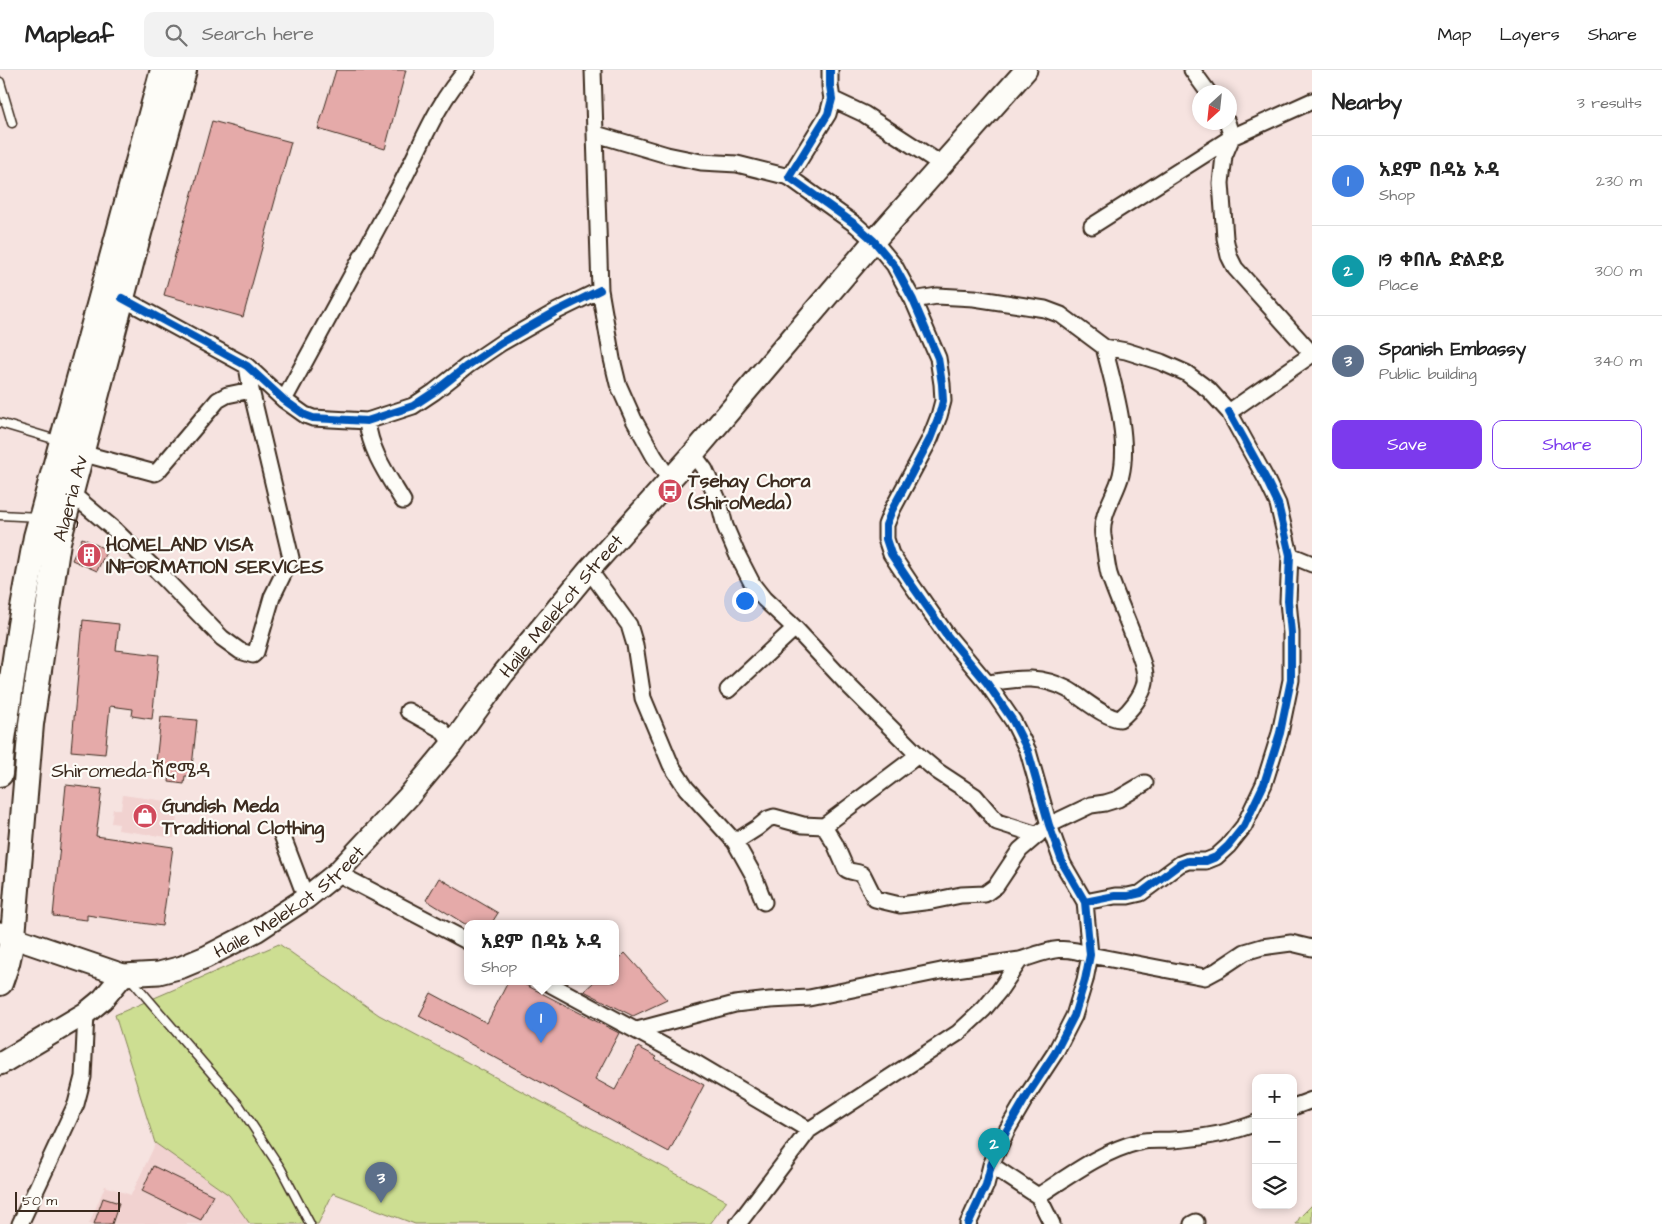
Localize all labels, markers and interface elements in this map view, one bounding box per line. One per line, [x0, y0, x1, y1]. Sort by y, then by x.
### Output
search box [144, 12, 494, 57]
text: Mapleaf [25, 18, 114, 52]
icon: search [162, 21, 190, 49]
text: Search here [202, 21, 314, 48]
text: Map [1437, 22, 1471, 47]
text: Layers [1499, 22, 1560, 47]
text: Share [1588, 22, 1637, 47]
north arrow [1192, 85, 1237, 130]
text: Nearby [1332, 88, 1402, 117]
text: 3 results [1577, 92, 1642, 114]
text: አደም በዳኔ ኦዳ [1379, 157, 1500, 184]
text: 1 [1347, 170, 1349, 192]
text: 230 m [1596, 170, 1642, 192]
text: Shop [1379, 184, 1415, 206]
text: 19 ቀበሌ ድልድይ [1379, 247, 1505, 274]
text: 2 [1343, 260, 1353, 282]
text: 300 m [1595, 260, 1642, 282]
text: Place [1379, 274, 1419, 296]
text: Spanish Embassy [1379, 336, 1526, 363]
text: 3 [1344, 350, 1352, 372]
text: 340 m [1594, 350, 1642, 372]
text: Public building [1379, 363, 1477, 385]
button: Save [1332, 420, 1482, 469]
button: Share [1492, 420, 1642, 469]
street label: Algeria Av [47, 452, 95, 544]
place label: Tsehay Chora (ShiroMeda) [687, 468, 811, 517]
bus stop icon: Tsehay Chora (ShiroMeda) [657, 478, 683, 504]
street label: Haile Melekot Street [493, 528, 630, 684]
place label: HOMELAND VISA INFORMATION SERVICES [106, 532, 324, 581]
building icon: HOMELAND VISA INFORMATION SERVICES [76, 542, 102, 568]
your location [732, 588, 758, 614]
district label: Shiromeda-ሽሮሜዳ [51, 757, 211, 785]
place label: Gundish Meda Traditional Clothing [161, 793, 324, 843]
shop icon: Gundish Meda Traditional Clothing [132, 803, 158, 829]
street label: Haile Melekot Street [209, 839, 372, 966]
popup [464, 920, 619, 985]
text: አደም በዳኔ ኦዳ [481, 929, 602, 956]
text: Shop [481, 956, 517, 978]
pin: 1 [525, 1002, 557, 1043]
map controls [1252, 1074, 1297, 1209]
button: + [1252, 1074, 1297, 1119]
button: − [1252, 1119, 1297, 1164]
pin: 2 [978, 1128, 1010, 1169]
pin: 3 [365, 1162, 397, 1203]
button: layers [1252, 1164, 1297, 1209]
scale bar [15, 1189, 120, 1212]
text: 50 m [22, 1191, 57, 1211]

